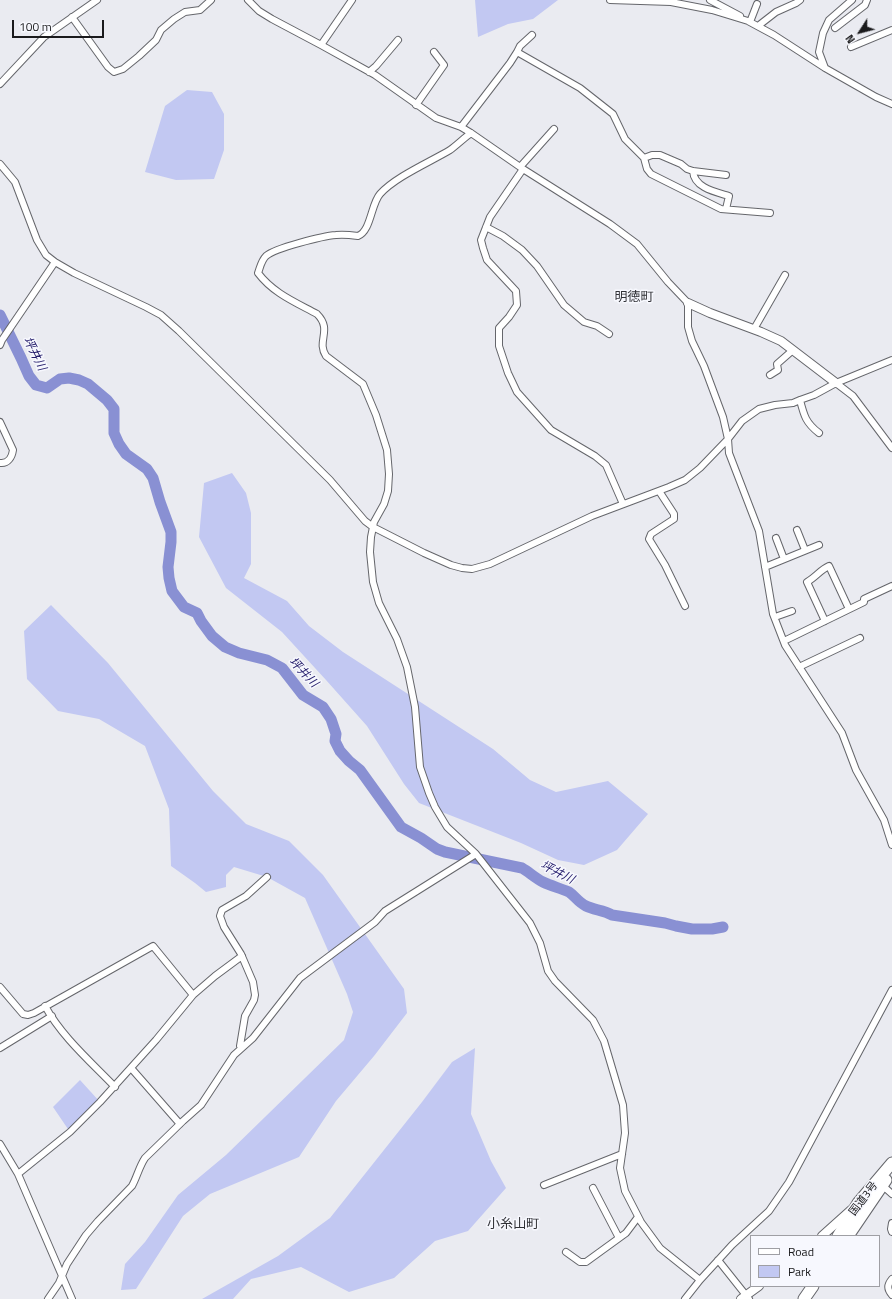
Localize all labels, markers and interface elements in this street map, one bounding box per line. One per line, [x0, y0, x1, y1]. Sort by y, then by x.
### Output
scale bar [14, 12, 106, 38]
north arrow [840, 12, 880, 52]
text: 100 m [19, 17, 52, 36]
text: N [842, 31, 859, 47]
district label: 明徳町 [615, 290, 653, 306]
water label: 坪井川 [19, 335, 49, 373]
water label: 坪井川 [285, 655, 321, 691]
water label: 坪井川 [538, 858, 576, 888]
street label: 国道3号 [847, 1179, 881, 1219]
district label: 小糸山町 [487, 1217, 539, 1233]
legend [750, 1235, 880, 1287]
text: Road [788, 1242, 814, 1261]
text: Park [788, 1262, 811, 1281]

